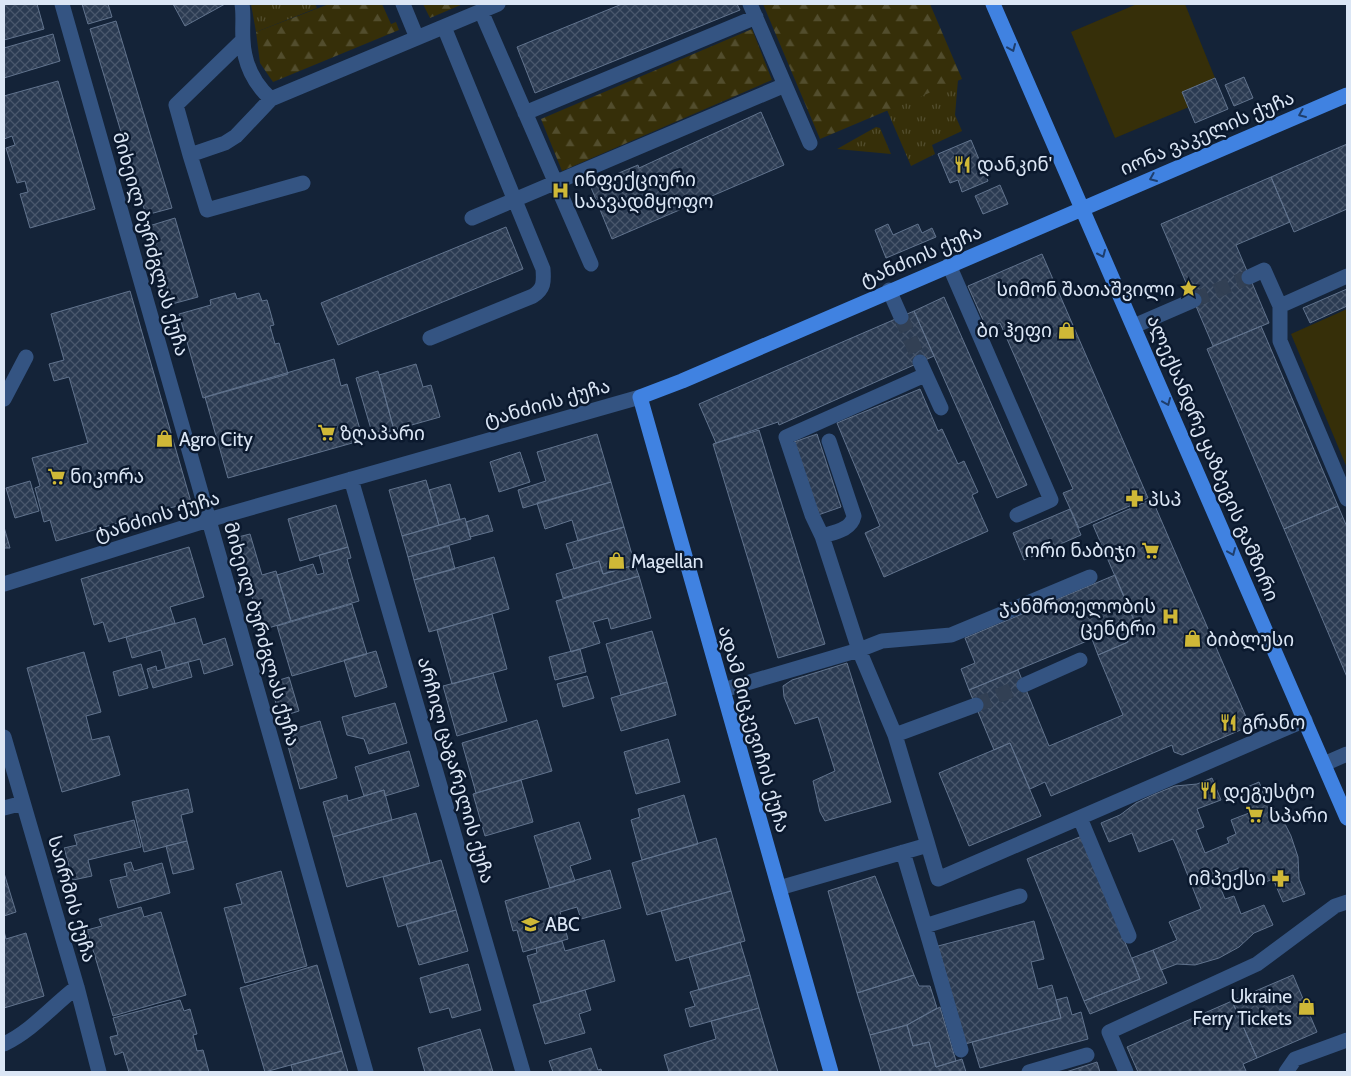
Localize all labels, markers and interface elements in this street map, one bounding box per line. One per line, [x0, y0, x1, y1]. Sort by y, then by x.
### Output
one-way arrow [1007, 44, 1017, 52]
street label: იონა ვაკელის ქუჩა [1116, 86, 1298, 181]
one-way arrow [1299, 109, 1307, 119]
street label: მიხეილ ბურძგლას ქუჩა [107, 129, 194, 359]
place label: დანკინ' [977, 153, 1052, 177]
restaurant icon: დანკინ' [953, 154, 973, 174]
place label: ინფექციური საავადმყოფო [574, 168, 714, 214]
one-way arrow [1149, 172, 1158, 183]
hospital icon: ინფექციური საავადმყოფო [550, 180, 570, 200]
street label: ტანძიის ქუჩა [857, 220, 985, 292]
one-way arrow [1096, 249, 1106, 258]
place label: სიმონ შათაშვილი [996, 278, 1175, 302]
place icon: სიმონ შათაშვილი [1179, 279, 1199, 299]
street label: ალექსანდრე ყაზბეგის გამზირი [1141, 311, 1284, 605]
place label: ბი ჰეფი [977, 319, 1052, 342]
shop icon: ბი ჰეფი [1056, 320, 1076, 340]
street label: ტანძიის ქუჩა [481, 374, 613, 432]
one-way arrow [1161, 397, 1172, 406]
place label: ზღაპარი [340, 422, 425, 446]
supermarket icon: ზღაპარი [316, 423, 336, 443]
place label: Agro City [179, 428, 253, 451]
shop icon: Agro City [155, 429, 175, 449]
place label: ნიკორა [70, 465, 144, 488]
supermarket icon: ნიკორა [46, 466, 66, 486]
street label: ტანძიის ქუჩა [91, 486, 223, 546]
place label: პსპ [1148, 488, 1181, 511]
pharmacy icon: პსპ [1124, 489, 1144, 509]
street label: მიხეილ ბურძგლას ქუჩა [218, 519, 305, 749]
place label: ორი ნაბიჯი [1024, 539, 1136, 562]
supermarket icon: ორი ნაბიჯი [1140, 540, 1160, 560]
one-way arrow [1226, 547, 1236, 555]
place label: Magellan [631, 550, 703, 573]
shop icon: Magellan [607, 551, 627, 571]
place label: ჯანმრთელობის ცენტრი [999, 595, 1156, 640]
hospital icon: ჯანმრთელობის ცენტრი [1160, 607, 1180, 627]
street label: ადამ მიცკევიჩის ქუჩა [712, 623, 795, 835]
place label: ბიბლუსი [1206, 628, 1294, 652]
shop icon: ბიბლუსი [1182, 629, 1202, 649]
street label: არჩილ ცაგარელის ქუჩა [412, 654, 499, 886]
place label: გრანო [1242, 711, 1305, 734]
restaurant icon: გრანო [1218, 712, 1238, 732]
place label: დეგუსტო [1223, 780, 1315, 804]
restaurant icon: დეგუსტო [1199, 781, 1219, 801]
place label: სპარი [1269, 804, 1328, 827]
supermarket icon: სპარი [1245, 805, 1265, 825]
street label: საირმის ქუჩა [43, 833, 101, 965]
place label: იმპექსი [1188, 867, 1266, 890]
pharmacy icon: იმპექსი [1270, 868, 1290, 888]
place label: ABC [545, 913, 580, 936]
school or university icon: ABC [521, 914, 541, 934]
place label: Ukraine Ferry Tickets [1193, 985, 1292, 1030]
shop icon: Ukraine Ferry Tickets [1296, 997, 1316, 1017]

